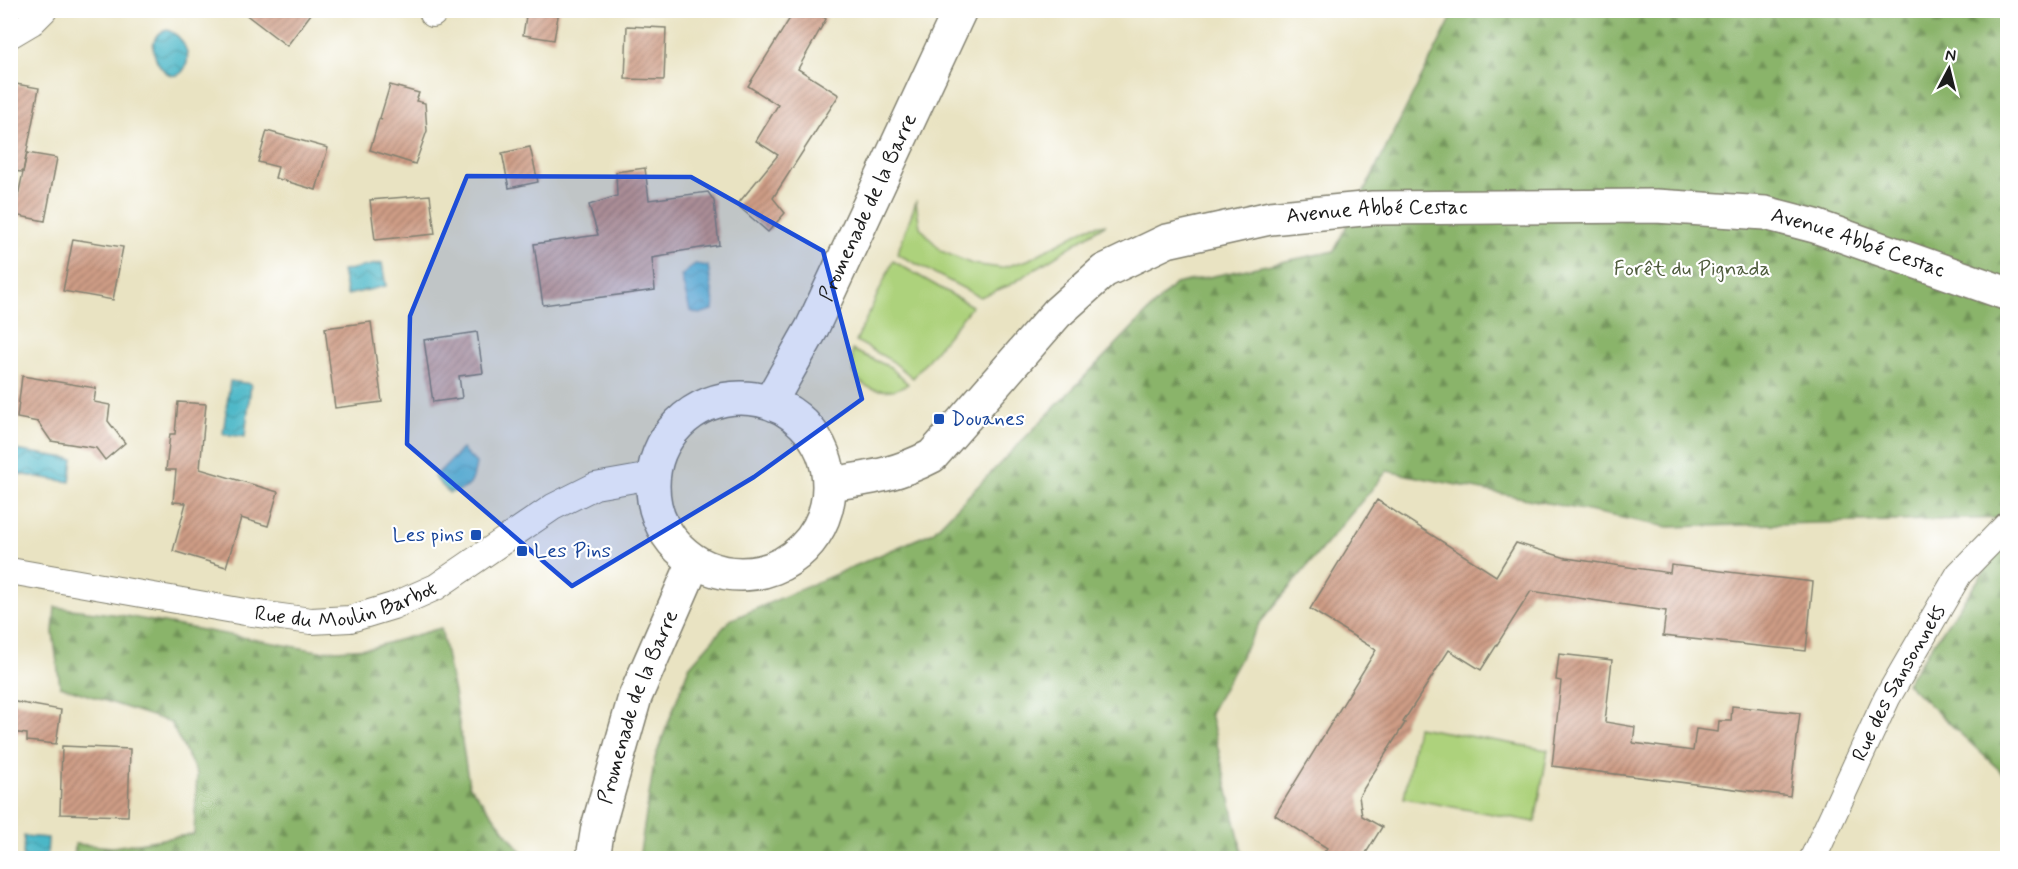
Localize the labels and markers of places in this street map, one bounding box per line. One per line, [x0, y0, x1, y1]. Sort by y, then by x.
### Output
place label: Douanes [951, 405, 1025, 433]
marker: Douanes [932, 412, 946, 426]
place label: Les pins [393, 521, 464, 549]
marker: Les pins [469, 528, 483, 542]
place label: Les Pins [534, 537, 611, 565]
marker: Les Pins [515, 544, 529, 558]

